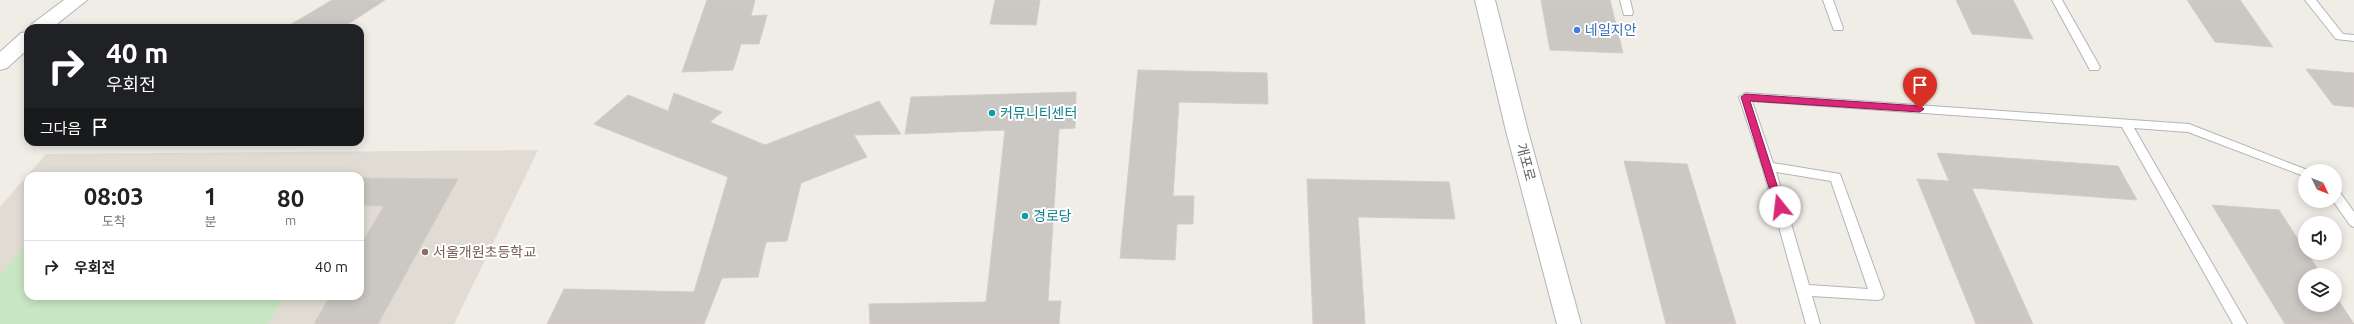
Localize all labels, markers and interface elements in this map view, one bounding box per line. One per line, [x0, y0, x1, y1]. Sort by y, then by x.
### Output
place label: 네일지안 [1585, 22, 1637, 38]
marker: 네일지안 [1572, 25, 1582, 35]
text: 40 m [106, 37, 168, 68]
icon: right [40, 40, 92, 92]
pin [1903, 68, 1937, 109]
text: 우회전 [106, 74, 156, 94]
icon: arrive [1909, 74, 1931, 96]
place label: 커뮤니티센터 [1000, 105, 1077, 121]
marker: 커뮤니티센터 [987, 108, 997, 118]
icon: arrive [89, 116, 111, 138]
text: 그다음 [40, 120, 81, 137]
street label: 개포로 [1513, 141, 1539, 183]
north arrow [2298, 164, 2342, 208]
map controls [2298, 164, 2342, 312]
text: 08:03 [84, 183, 144, 210]
text: 1 [204, 183, 217, 210]
text: 80 [277, 185, 304, 212]
position arrow [1759, 186, 1801, 228]
place label: 경로당 [1033, 208, 1072, 224]
marker: 경로당 [1020, 211, 1030, 221]
text: m [285, 213, 296, 227]
text: 도착 [102, 214, 126, 228]
text: 분 [205, 214, 216, 228]
button: sound [2298, 216, 2342, 260]
place label: 서울개원초등학교 [433, 244, 536, 260]
marker: 서울개원초등학교 [420, 247, 430, 257]
icon: right [40, 256, 62, 278]
text: 40 m [315, 258, 348, 275]
text: 우회전 [74, 259, 115, 276]
button: layers [2298, 268, 2342, 312]

